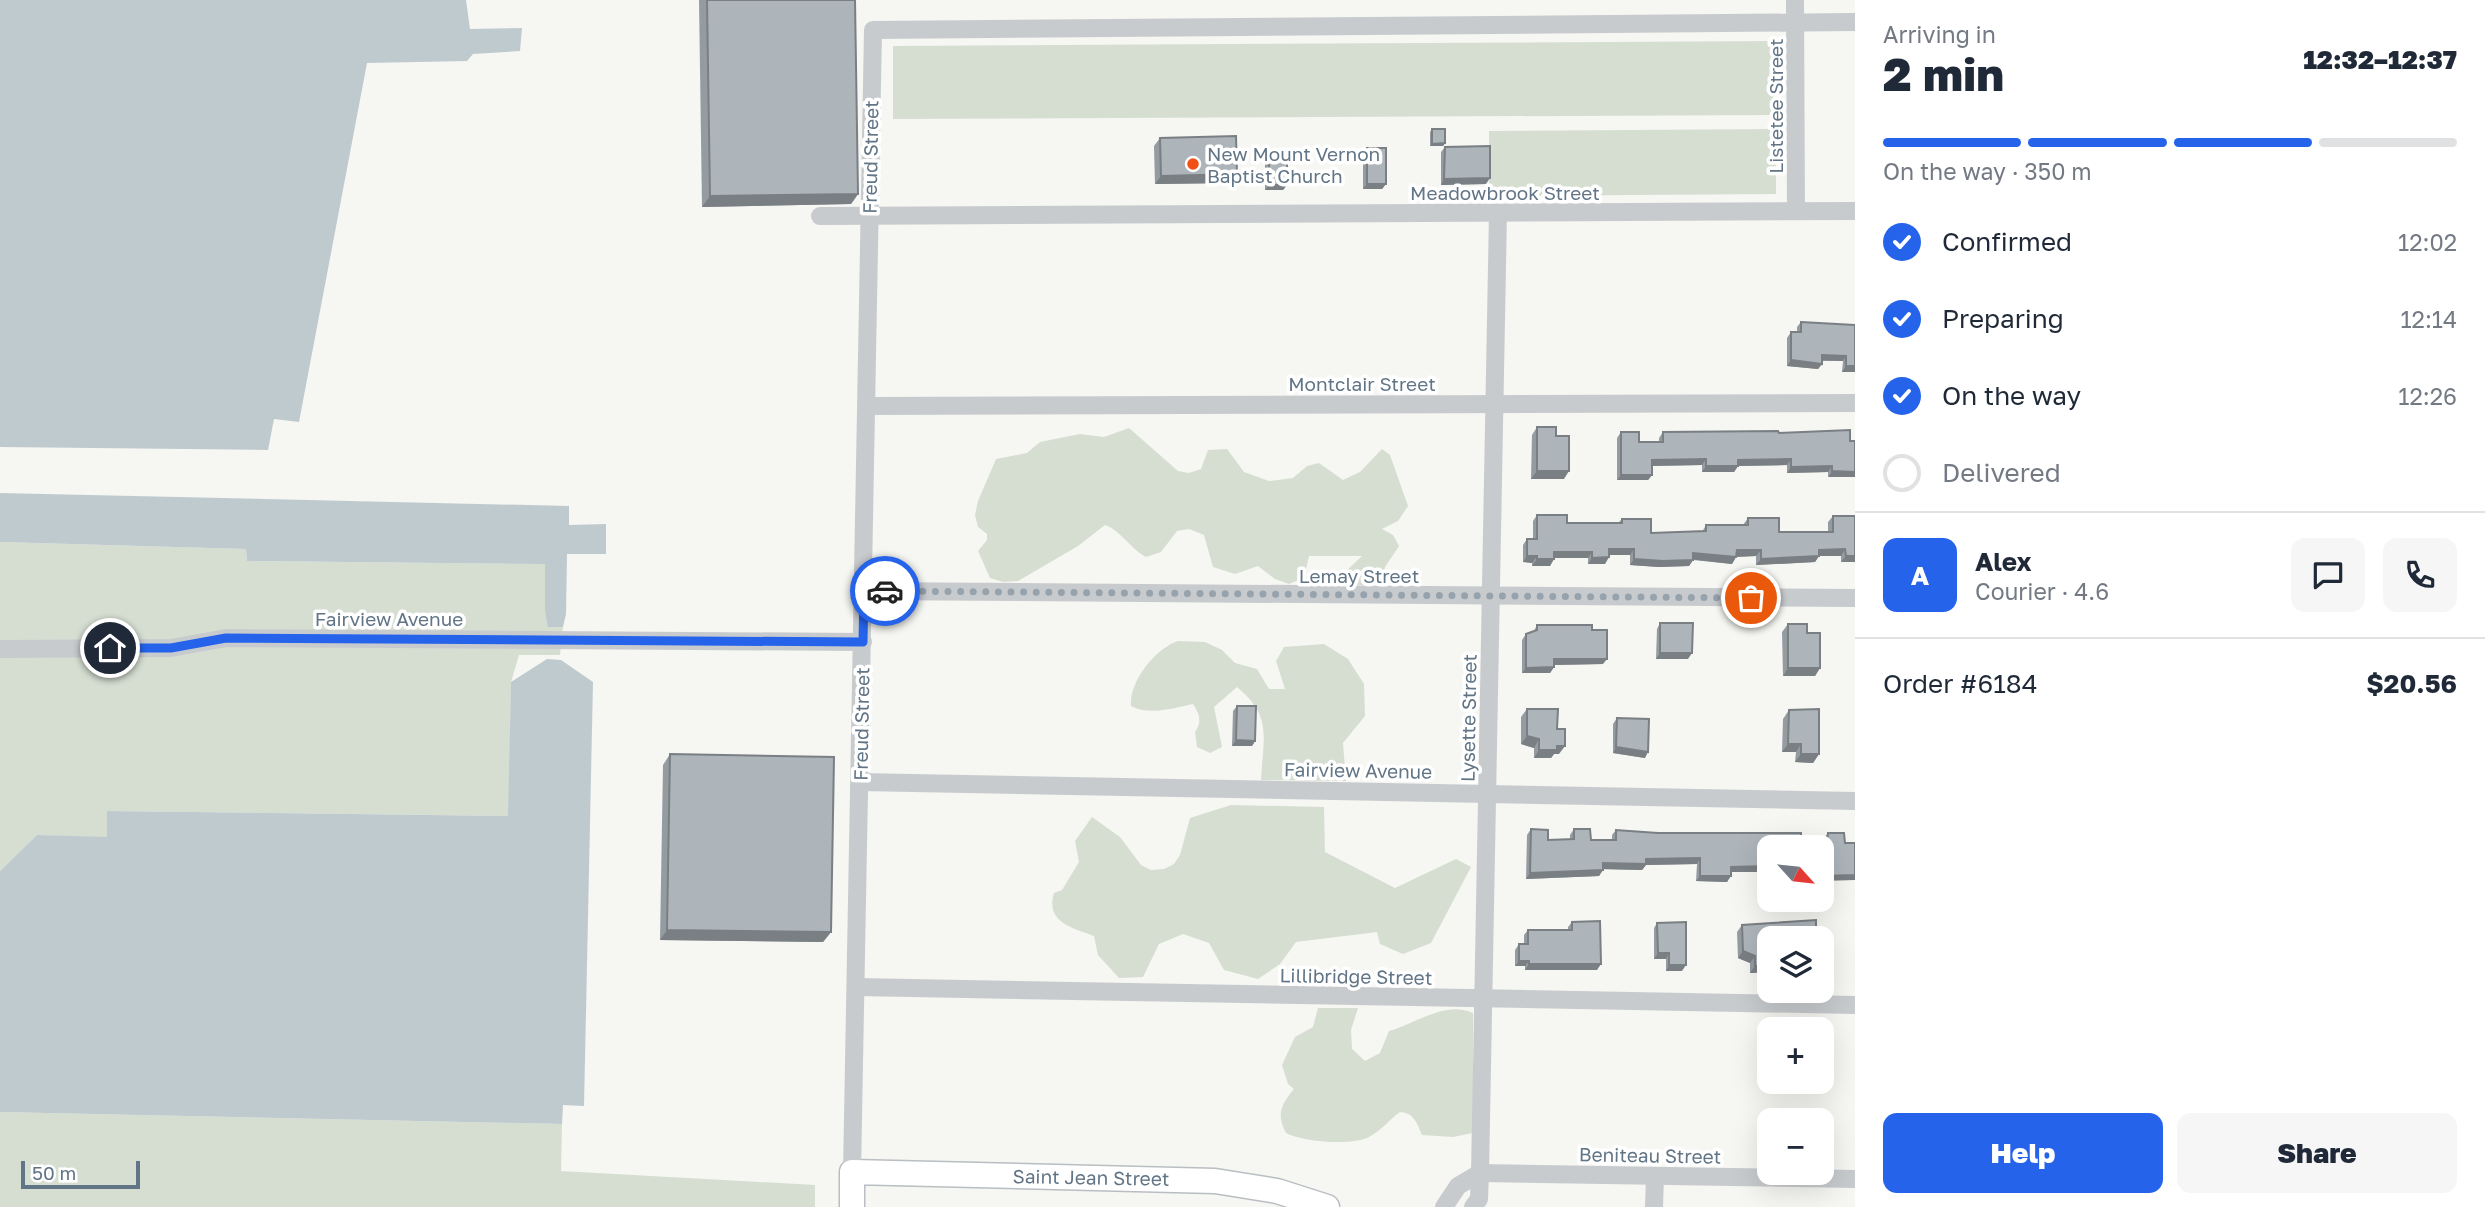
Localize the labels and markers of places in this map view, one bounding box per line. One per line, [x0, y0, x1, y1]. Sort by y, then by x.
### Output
place label: New Mount Vernon Baptist Church [1207, 142, 1380, 187]
marker: New Mount Vernon Baptist Church [1185, 156, 1201, 172]
pin [1721, 568, 1781, 628]
pin [80, 618, 140, 678]

